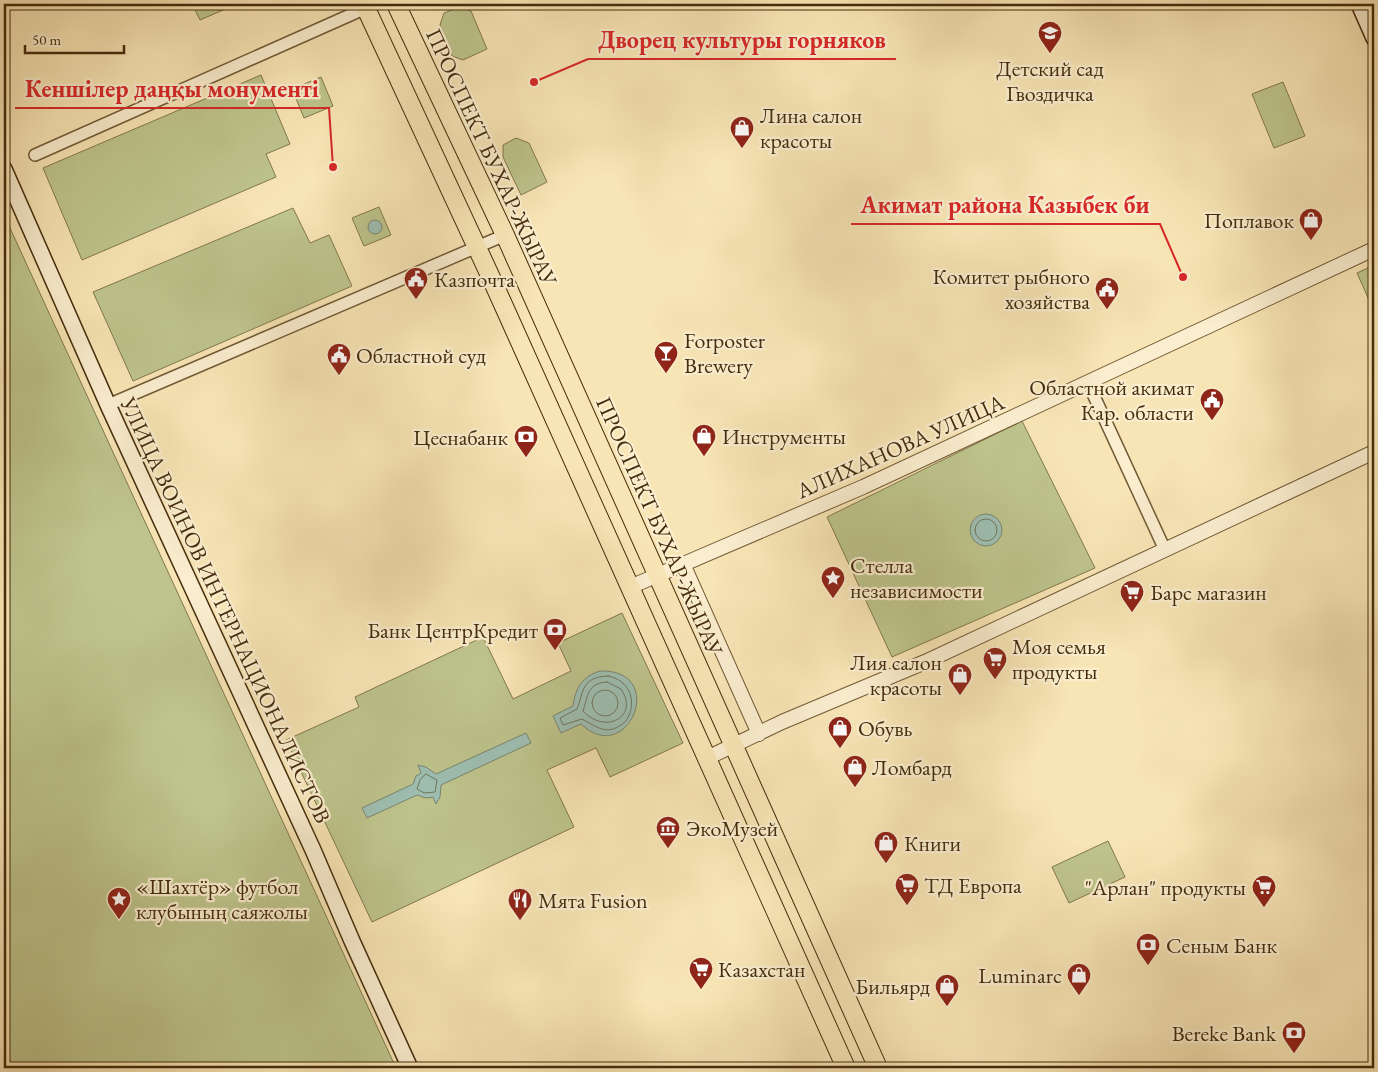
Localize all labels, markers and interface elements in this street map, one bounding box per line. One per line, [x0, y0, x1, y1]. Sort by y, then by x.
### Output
callout: Дворец культуры горняков [588, 20, 896, 59]
school or university icon: Детский сад Гвоздичка [1037, 20, 1063, 54]
scale bar [25, 22, 124, 54]
street label: ПРОСПЕКТ БУХАР-ЖЫРАУ [419, 24, 564, 291]
text: Дворец культуры горняков [598, 24, 886, 56]
text: 50 m [32, 30, 61, 49]
place label: Детский сад Гвоздичка [996, 54, 1104, 108]
callout: Кеншілер даңқы монументі [15, 69, 329, 108]
text: Кеншілер даңқы монументі [25, 73, 319, 105]
place label: Лина салон красоты [760, 101, 862, 155]
shop icon: Лина салон красоты [729, 115, 755, 149]
callout: Акимат района Казыбек би [851, 185, 1160, 224]
text: Акимат района Казыбек би [859, 189, 1150, 220]
place label: Поплавок [1204, 206, 1294, 235]
shop icon: Поплавок [1298, 207, 1324, 241]
place label: Комитет рыбного хозяйства [933, 262, 1090, 316]
place label: Казпочта [434, 265, 515, 294]
public building icon: Казпочта [403, 266, 429, 300]
public building icon: Комитет рыбного хозяйства [1094, 276, 1120, 310]
place label: Forposter Brewery [684, 326, 766, 380]
bar icon: Forposter Brewery [653, 340, 679, 374]
place label: Областной суд [356, 341, 486, 370]
public building icon: Областной суд [326, 342, 352, 376]
place label: Областной акимат Кар. области [1029, 373, 1194, 427]
street label: АЛИХАНОВА УЛИЦА [791, 387, 1009, 506]
public building icon: Областной акимат Кар. области [1199, 387, 1225, 421]
street label: УЛИЦА ВОИНОВ ИНТЕРНАЦИОНАЛИСТОВ [113, 391, 337, 828]
street label: ПРОСПЕКТ БУХАР-ЖЫРАУ [589, 392, 730, 660]
place label: Инструменты [722, 422, 846, 451]
place label: Цеснабанк [413, 423, 508, 452]
shop icon: Инструменты [691, 423, 717, 457]
bank icon: Цеснабанк [513, 424, 539, 458]
place label: Стелла независимости [850, 551, 983, 605]
place icon: Стелла независимости [820, 565, 846, 599]
place label: Барс магазин [1150, 578, 1267, 607]
supermarket icon: Барс магазин [1119, 579, 1145, 613]
place label: Банк ЦентрКредит [367, 616, 538, 645]
bank icon: Банк ЦентрКредит [542, 617, 568, 651]
place label: Моя семья продукты [1012, 632, 1106, 686]
supermarket icon: Моя семья продукты [982, 646, 1008, 680]
place label: Лия салон красоты [850, 648, 942, 702]
shop icon: Лия салон красоты [947, 662, 973, 696]
place label: Обувь [858, 714, 913, 743]
shop icon: Обувь [827, 715, 853, 749]
place label: Ломбард [872, 753, 952, 782]
shop icon: Ломбард [842, 754, 868, 788]
place label: ЭкоМузей [686, 814, 779, 843]
museum icon: ЭкоМузей [655, 815, 681, 849]
place label: Книги [904, 829, 961, 858]
shop icon: Книги [873, 830, 899, 864]
place label: ТД Европа [924, 871, 1022, 900]
place label: «Шахтёр» футбол клубының саяжолы [136, 872, 308, 926]
supermarket icon: ТД Европа [894, 872, 920, 906]
place label: "Арлан" продукты [1085, 873, 1246, 902]
supermarket icon: "Арлан" продукты [1251, 874, 1277, 908]
place icon: «Шахтёр» футбол клубының саяжолы [106, 886, 132, 920]
place label: Мята Fusion [538, 886, 648, 915]
restaurant icon: Мята Fusion [507, 887, 533, 921]
place label: Сеным Банк [1166, 931, 1277, 960]
bank icon: Сеным Банк [1135, 932, 1161, 966]
place label: Казахстан [718, 955, 805, 984]
supermarket icon: Казахстан [688, 956, 714, 990]
place label: Luminarc [978, 961, 1062, 990]
shop icon: Luminarc [1066, 962, 1092, 996]
place label: Бильярд [855, 972, 930, 1001]
shop icon: Бильярд [934, 973, 960, 1007]
place label: Bereke Bank [1172, 1019, 1277, 1048]
bank icon: Bereke Bank [1281, 1020, 1307, 1054]

